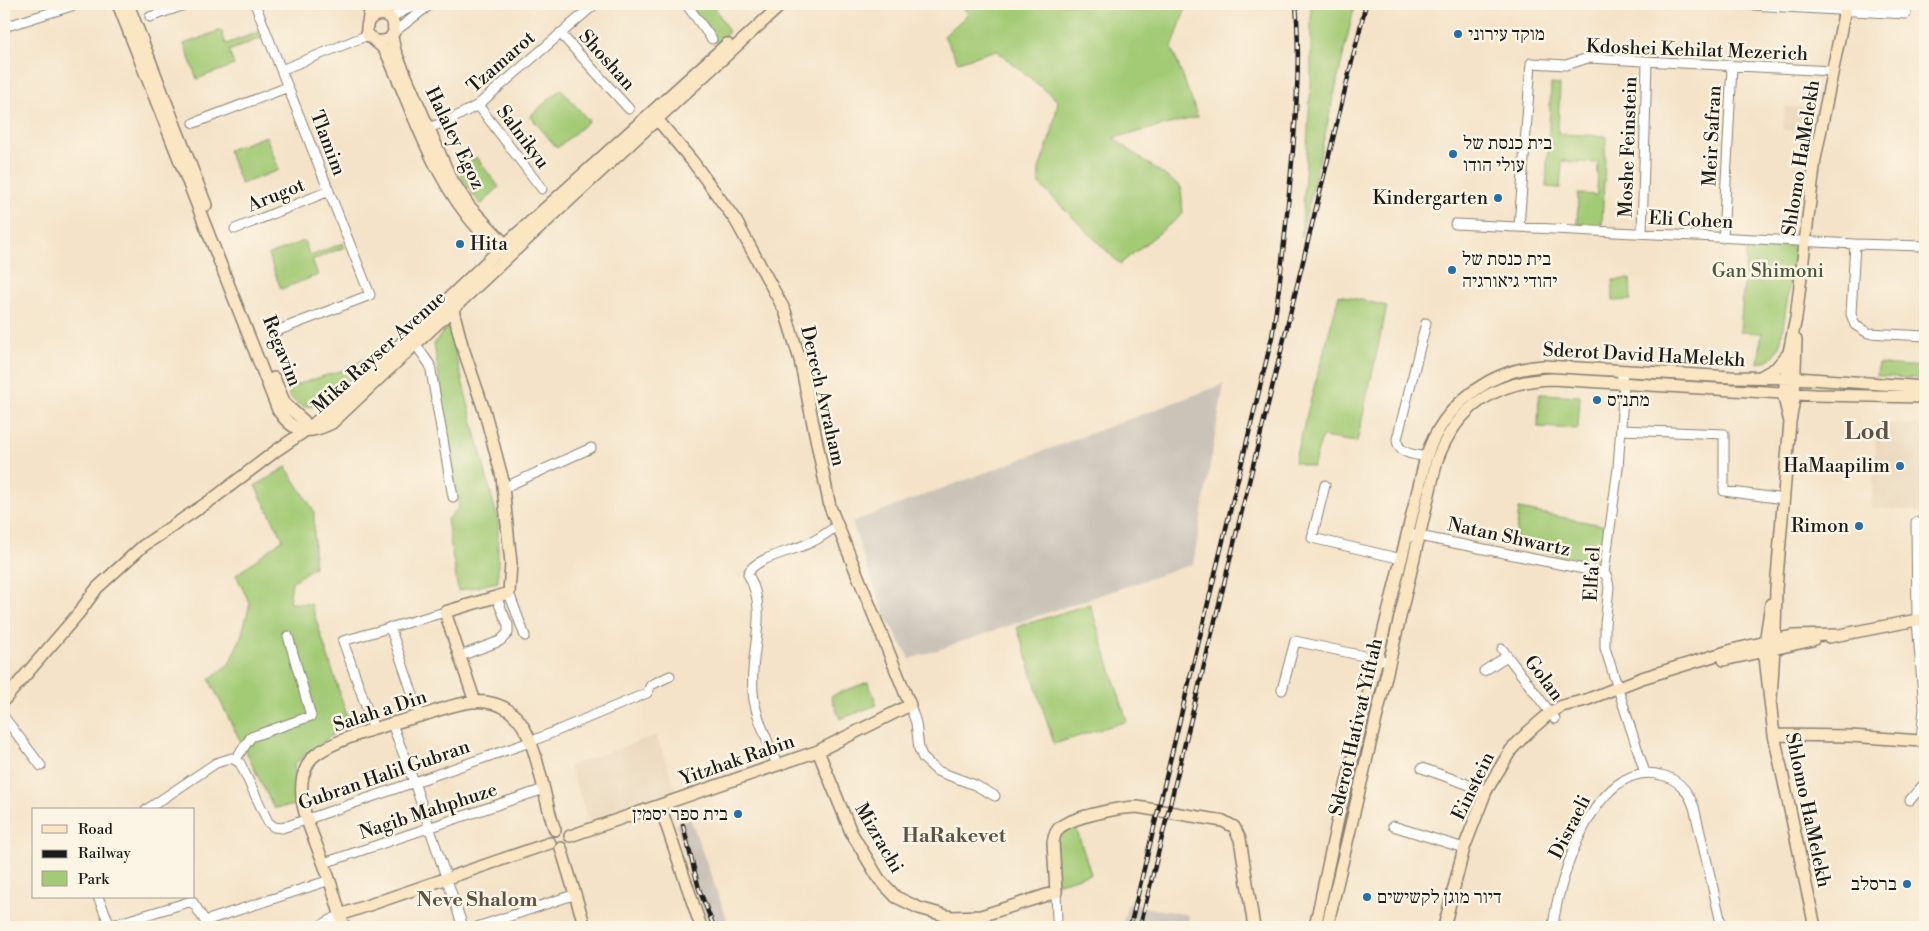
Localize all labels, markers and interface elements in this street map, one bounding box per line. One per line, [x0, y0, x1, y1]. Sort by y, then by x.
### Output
place label: מוקד עירוני [1468, 22, 1545, 46]
street label: Shoshan [573, 25, 641, 95]
street label: Tzamarot [462, 26, 540, 98]
marker: מוקד עירוני [1452, 28, 1464, 40]
street label: Kdoshei Kehilat Mezerich [1585, 34, 1809, 66]
street label: Moshe Feinstein [1614, 76, 1642, 218]
street label: Shlomo HaMelekh [1777, 78, 1825, 238]
street label: Halaley Egoz [420, 83, 490, 193]
street label: Meir Safran [1697, 85, 1727, 187]
street label: Salnikyu [491, 100, 555, 174]
street label: Tlamim [305, 107, 351, 179]
place label: בית כנסת של עולי הודו [1463, 131, 1552, 177]
marker: בית כנסת של עולי הודו [1447, 148, 1459, 160]
street label: Arugot [243, 173, 308, 218]
place label: Kindergarten [1372, 186, 1488, 210]
marker: Kindergarten [1492, 192, 1504, 204]
street label: Eli Cohen [1648, 206, 1734, 234]
place label: Hita [470, 232, 508, 256]
marker: Hita [454, 238, 466, 250]
place label: בית כנסת של יהודי גיאורגיה [1462, 247, 1558, 293]
park label: Gan Shimoni [1712, 259, 1824, 283]
marker: בית כנסת של יהודי גיאורגיה [1446, 264, 1458, 276]
street label: Mika Rayser Avenue [307, 286, 451, 418]
street label: Regavim [257, 312, 307, 390]
street label: Derech Avraham [795, 323, 851, 469]
street label: Sderot David HaMelekh [1542, 338, 1746, 372]
place label: מתנ״ס [1607, 388, 1650, 412]
marker: מתנ״ס [1591, 394, 1603, 406]
district label: Lod [1844, 417, 1890, 447]
place label: HaMaapilim [1783, 454, 1890, 478]
marker: HaMaapilim [1894, 460, 1906, 472]
street label: Natan Shwartz [1445, 512, 1573, 562]
place label: Rimon [1791, 514, 1849, 538]
marker: Rimon [1853, 520, 1865, 532]
street label: Elfa'el [1579, 546, 1605, 602]
street label: Sderot Hativat Yiftah [1324, 636, 1388, 818]
street label: Golan [1519, 650, 1569, 706]
street label: Salah a Din [330, 685, 430, 737]
street label: Yitzhak Rabin [675, 729, 798, 791]
street label: Shlomo HaMelekh [1780, 730, 1836, 890]
street label: Gubran Halil Gubran [295, 734, 473, 816]
street label: Einstein [1446, 748, 1500, 824]
street label: Nagib Mahphuze [356, 777, 500, 845]
street label: Disraeli [1544, 791, 1596, 863]
street label: Mizrachi [849, 799, 909, 877]
place label: בית ספר יסמין [632, 802, 728, 826]
legend [32, 808, 195, 898]
marker: בית ספר יסמין [732, 808, 744, 820]
text: Road [78, 820, 113, 839]
district label: HaRakevet [902, 824, 1007, 849]
text: Railway [78, 844, 132, 863]
text: Park [78, 870, 110, 889]
place label: ברסלב [1851, 872, 1897, 896]
marker: ברסלב [1901, 878, 1913, 890]
place label: דיור מוגן לקשישים [1377, 885, 1502, 909]
district label: Neve Shalom [417, 888, 537, 913]
marker: דיור מוגן לקשישים [1361, 891, 1373, 903]

